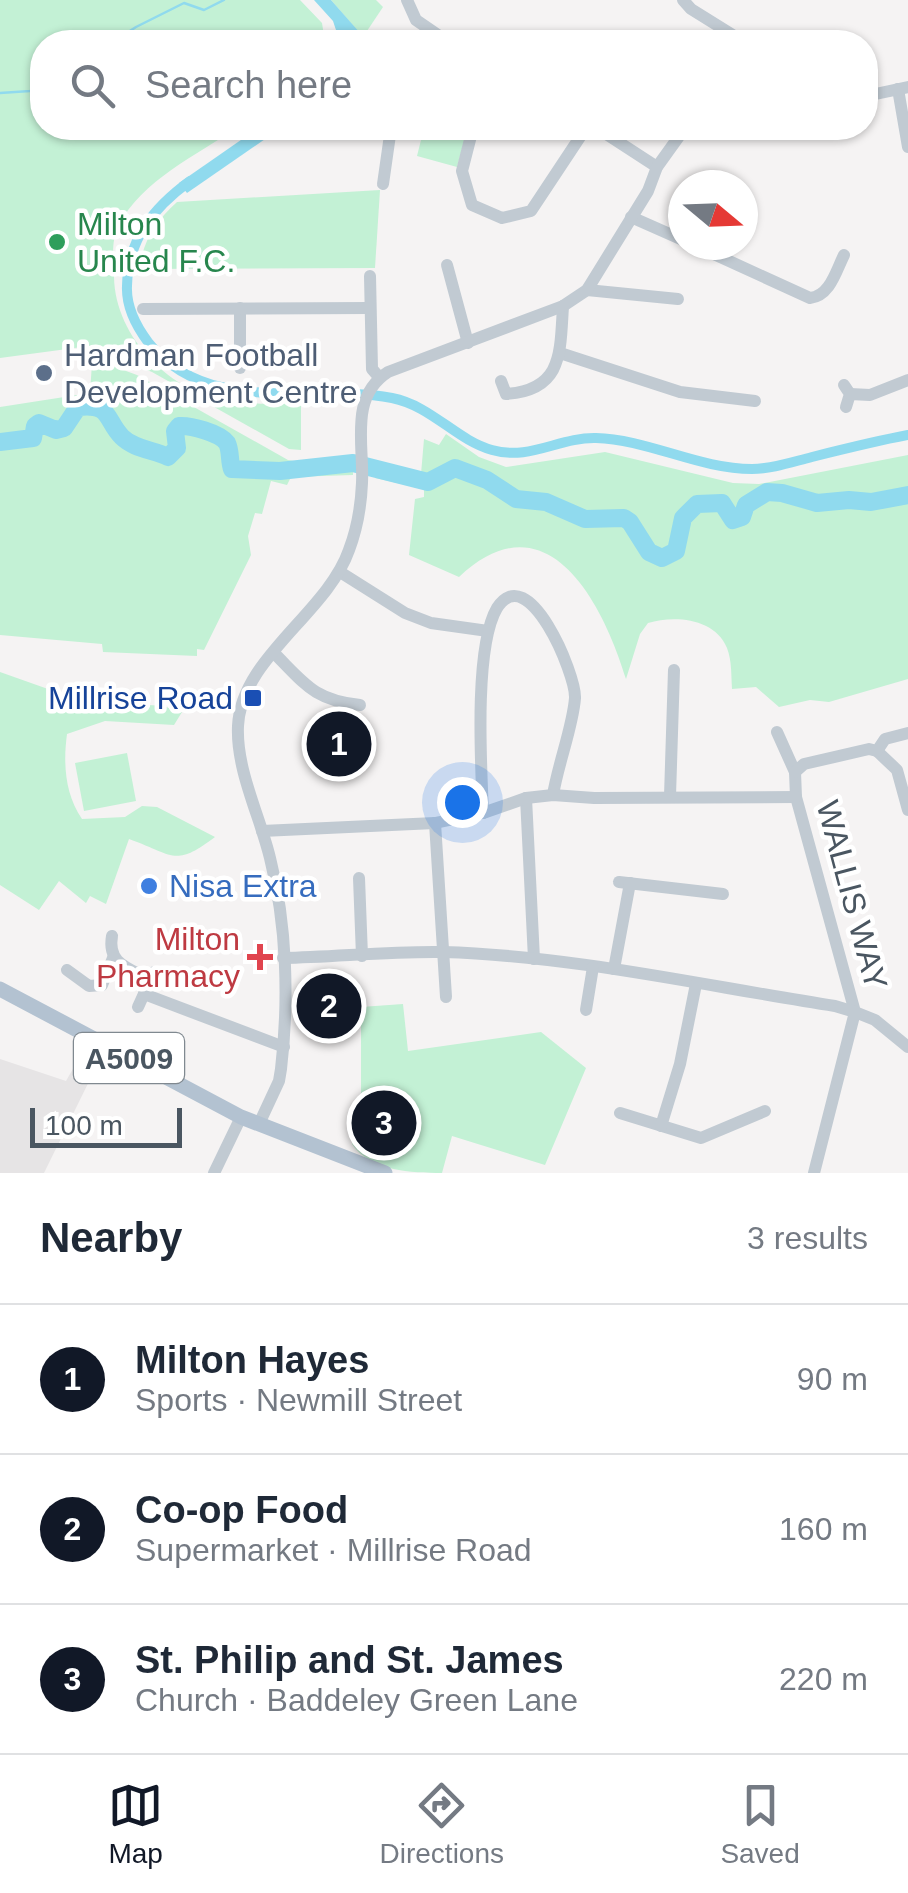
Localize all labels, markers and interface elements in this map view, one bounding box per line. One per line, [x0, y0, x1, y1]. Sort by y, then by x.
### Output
search box [30, 30, 878, 140]
icon: search [65, 58, 120, 113]
text: Search here [145, 64, 352, 106]
north arrow [668, 170, 758, 260]
place label: Milton United F.C. [77, 206, 235, 279]
marker: Milton United F.C. [46, 231, 68, 253]
place label: Hardman Football Development Centre [64, 337, 357, 410]
marker: Hardman Football Development Centre [33, 362, 55, 384]
place label: Millrise Road [48, 680, 233, 716]
marker: Millrise Road [242, 687, 264, 709]
pin: 1 [306, 706, 372, 782]
your location [437, 777, 488, 828]
street label: WALLIS WAY [809, 796, 895, 994]
place label: Nisa Extra [169, 868, 317, 904]
marker: Nisa Extra [138, 875, 160, 897]
place label: Milton Pharmacy [96, 921, 240, 994]
marker: Milton Pharmacy [249, 946, 271, 968]
pin: 2 [296, 968, 362, 1044]
road number: A5009 [74, 1033, 184, 1083]
pin: 3 [352, 1086, 416, 1160]
scale bar [30, 1103, 182, 1148]
text: 100 m [45, 1110, 123, 1141]
text: Nearby [40, 1214, 182, 1261]
text: 3 results [747, 1220, 868, 1256]
text: Milton Hayes [135, 1339, 369, 1381]
text: 1 [64, 1361, 81, 1397]
text: 90 m [797, 1361, 868, 1397]
text: Sports · Newmill Street [135, 1382, 462, 1418]
text: Co-op Food [135, 1489, 348, 1531]
text: 2 [64, 1511, 81, 1547]
text: 160 m [779, 1511, 868, 1547]
text: Supermarket · Millrise Road [135, 1532, 532, 1568]
text: St. Philip and St. James [135, 1639, 564, 1681]
text: 3 [64, 1661, 81, 1697]
text: 220 m [779, 1661, 868, 1697]
text: Church · Baddeley Green Lane [135, 1682, 578, 1718]
tab: Map [108, 1778, 163, 1870]
tab: Directions [380, 1778, 504, 1870]
tab: Saved [720, 1778, 800, 1870]

